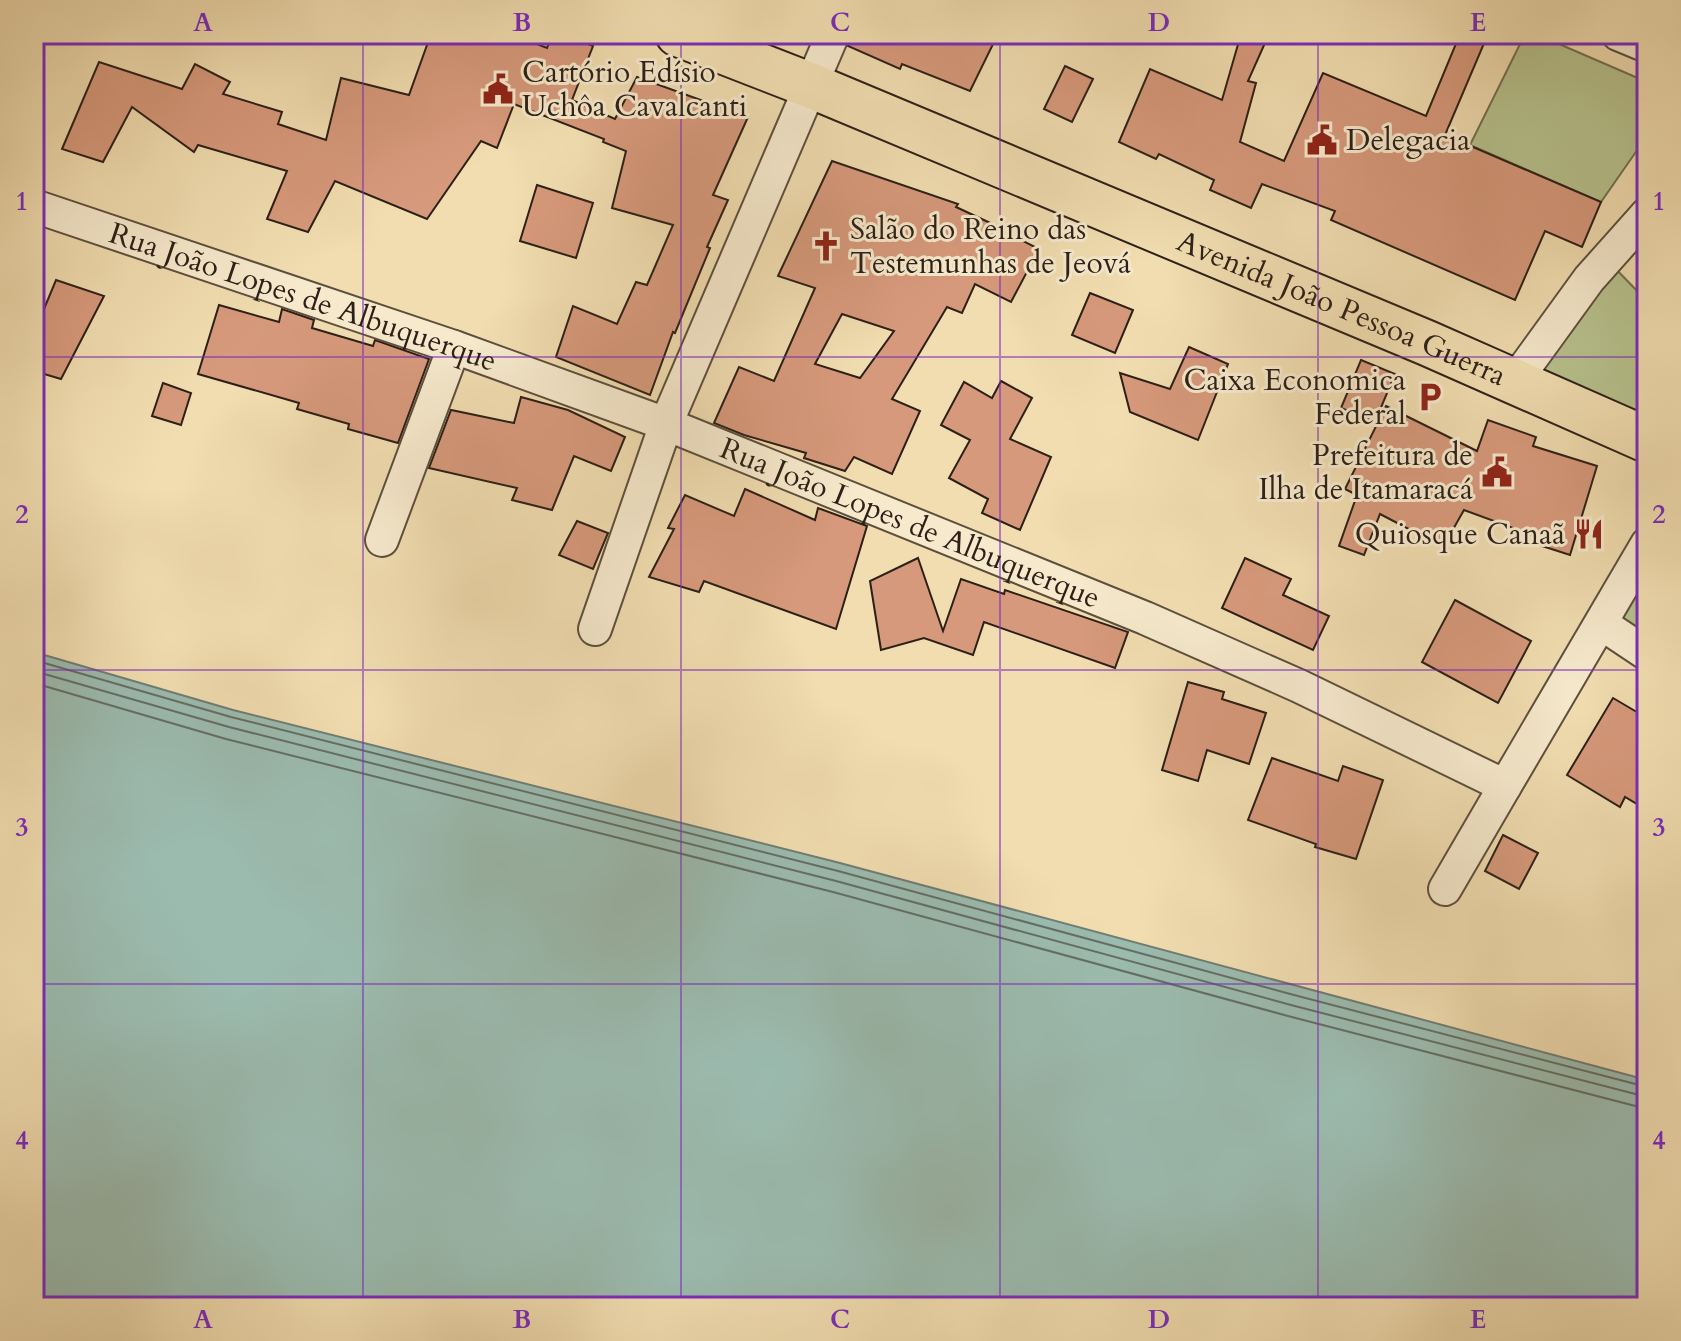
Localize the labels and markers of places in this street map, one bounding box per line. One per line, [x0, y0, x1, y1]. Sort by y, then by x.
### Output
place label: Cartório Edísio Uchôa Cavalcanti [522, 52, 747, 127]
public building icon: Cartório Edísio Uchôa Cavalcanti [481, 72, 515, 106]
place label: Delegacia [1346, 120, 1470, 161]
public building icon: Delegacia [1305, 123, 1339, 157]
place label: Salão do Reino das Testemunhas de Jeová [850, 209, 1131, 284]
church icon: Salão do Reino das Testemunhas de Jeová [809, 229, 843, 263]
place label: Caixa Economica Federal [1184, 360, 1406, 435]
parking icon: Caixa Economica Federal [1413, 380, 1447, 414]
place label: Prefeitura de Ilha de Itamaracá [1258, 435, 1473, 510]
public building icon: Prefeitura de Ilha de Itamaracá [1480, 455, 1514, 489]
place label: Quiosque Canaã [1355, 514, 1565, 555]
restaurant icon: Quiosque Canaã [1572, 517, 1606, 551]

